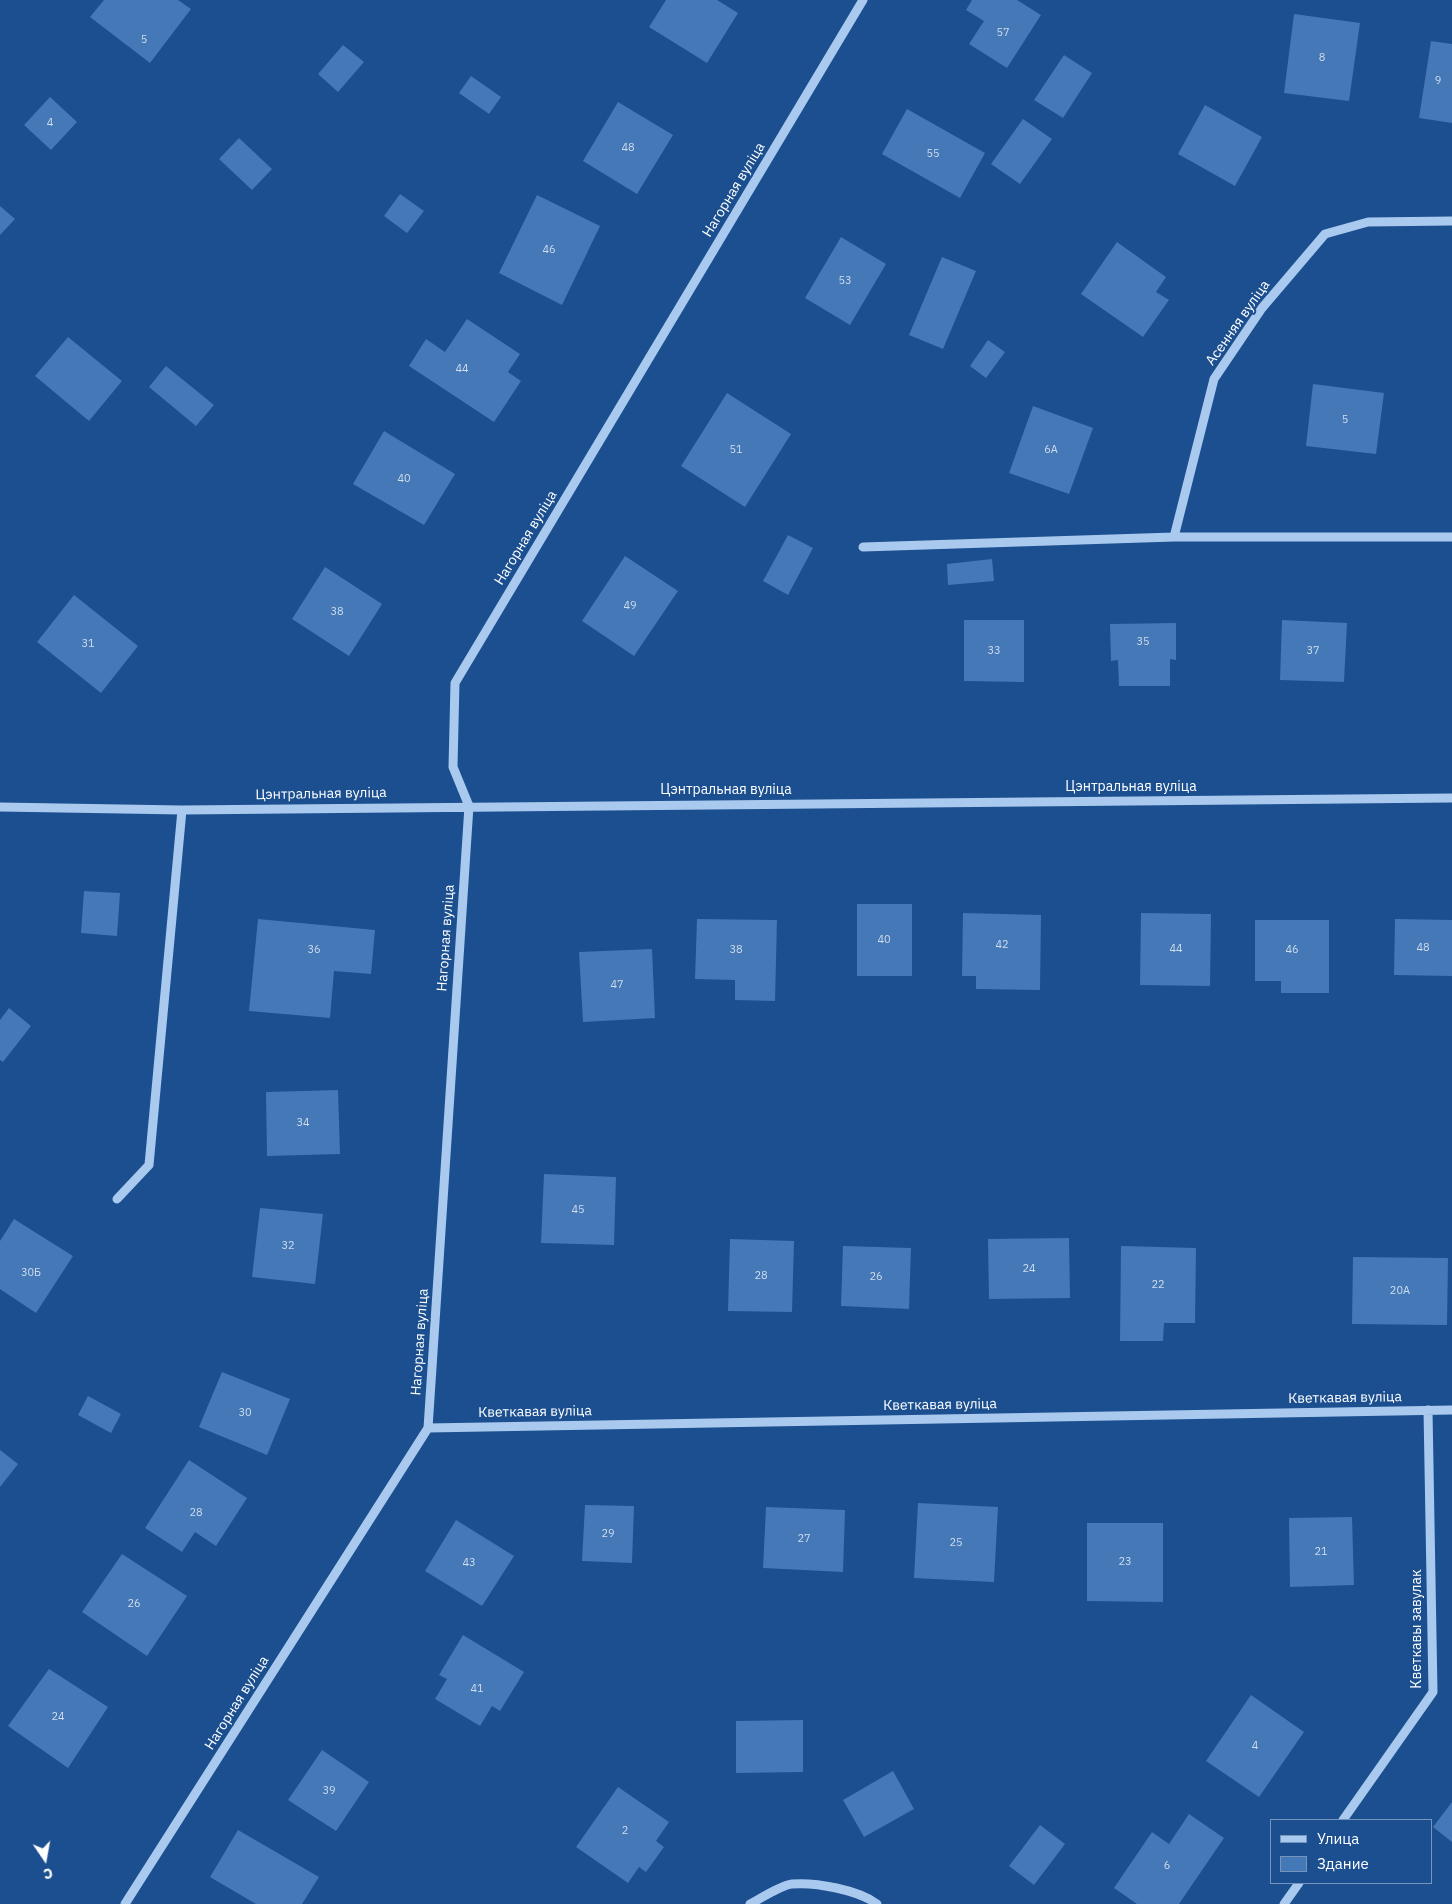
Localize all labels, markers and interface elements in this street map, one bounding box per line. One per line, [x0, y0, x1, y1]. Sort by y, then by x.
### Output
house number: 57 [996, 26, 1010, 40]
house number: 5 [141, 33, 147, 47]
house number: 8 [1319, 51, 1325, 65]
house number: 9 [1435, 74, 1441, 88]
house number: 4 [47, 116, 53, 130]
street label: Нагорная вуліца [699, 140, 769, 240]
house number: 48 [621, 141, 635, 155]
house number: 55 [926, 147, 940, 161]
house number: 46 [542, 243, 556, 257]
house number: 53 [838, 274, 852, 288]
street label: Асенняя вуліца [1202, 277, 1274, 369]
house number: 44 [455, 362, 469, 376]
house number: 5 [1342, 413, 1348, 427]
house number: 51 [729, 443, 743, 457]
house number: 6А [1044, 443, 1058, 457]
house number: 40 [397, 472, 411, 486]
street label: Нагорная вуліца [491, 488, 561, 588]
house number: 49 [623, 599, 637, 613]
house number: 38 [330, 605, 344, 619]
house number: 35 [1136, 635, 1150, 649]
house number: 31 [81, 637, 95, 651]
house number: 33 [987, 644, 1001, 658]
house number: 37 [1306, 644, 1320, 658]
street label: Цэнтральная вуліца [1065, 779, 1197, 795]
street label: Цэнтральная вуліца [660, 782, 792, 798]
street label: Цэнтральная вуліца [255, 784, 387, 804]
street label: Нагорная вуліца [434, 884, 458, 992]
house number: 40 [877, 933, 891, 947]
house number: 42 [995, 938, 1009, 952]
house number: 48 [1416, 941, 1430, 955]
house number: 44 [1169, 942, 1183, 956]
house number: 36 [307, 943, 321, 957]
house number: 38 [729, 943, 743, 957]
house number: 46 [1285, 943, 1299, 957]
house number: 47 [610, 978, 624, 992]
house number: 34 [296, 1116, 310, 1130]
house number: 45 [571, 1203, 585, 1217]
house number: 32 [281, 1239, 295, 1253]
house number: 24 [1022, 1262, 1036, 1276]
house number: 30Б [21, 1266, 41, 1280]
house number: 28 [754, 1269, 768, 1283]
house number: 26 [869, 1270, 883, 1284]
house number: 22 [1151, 1278, 1165, 1292]
house number: 20А [1390, 1284, 1410, 1298]
street label: Нагорная вуліца [408, 1288, 432, 1396]
street label: Кветкавая вуліца [1288, 1389, 1402, 1407]
street label: Кветкавая вуліца [883, 1396, 997, 1414]
street label: Кветкавая вуліца [478, 1403, 592, 1421]
house number: 30 [238, 1406, 252, 1420]
house number: 28 [189, 1506, 203, 1520]
house number: 29 [601, 1527, 615, 1541]
house number: 27 [797, 1532, 811, 1546]
house number: 25 [949, 1536, 963, 1550]
house number: 21 [1314, 1545, 1328, 1559]
house number: 23 [1118, 1555, 1132, 1569]
house number: 43 [462, 1556, 476, 1570]
street label: Кветкавы завулак [1409, 1569, 1425, 1689]
house number: 26 [127, 1597, 141, 1611]
street label: Нагорная вуліца [201, 1653, 273, 1753]
house number: 41 [470, 1682, 484, 1696]
house number: 24 [51, 1710, 65, 1724]
house number: 4 [1252, 1739, 1258, 1753]
house number: 39 [322, 1784, 336, 1798]
legend [1270, 1819, 1432, 1884]
house number: 2 [622, 1824, 628, 1838]
text: Улица [1317, 1829, 1359, 1848]
north arrow [20, 1834, 70, 1884]
text: Здание [1317, 1854, 1369, 1873]
house number: 6 [1164, 1859, 1170, 1873]
text: С [42, 1864, 54, 1883]

